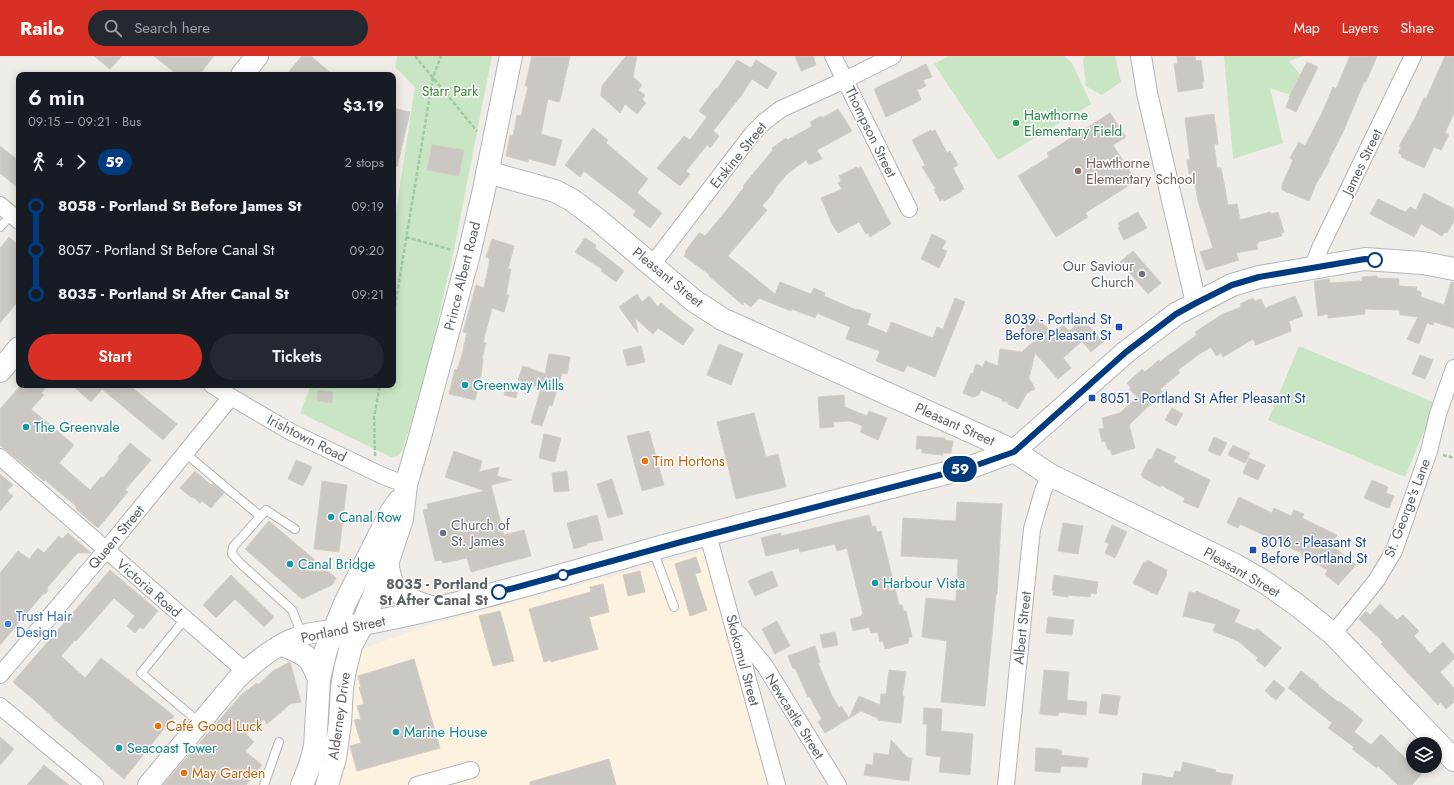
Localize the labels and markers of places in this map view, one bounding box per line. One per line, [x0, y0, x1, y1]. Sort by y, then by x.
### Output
place label: Hawthorne Elementary Field [1024, 105, 1122, 141]
marker: Hawthorne Elementary Field [1011, 118, 1021, 128]
place label: Hawthorne Elementary School [1086, 153, 1196, 189]
marker: Hawthorne Elementary School [1073, 166, 1083, 176]
unlabelled marker [1367, 252, 1383, 268]
place label: Our Saviour Church [1063, 256, 1134, 292]
marker: Our Saviour Church [1137, 269, 1147, 279]
place label: 8039 - Portland St Before Pleasant St [1004, 309, 1112, 345]
marker: 8039 - Portland St Before Pleasant St [1114, 322, 1124, 332]
place label: Greenway Mills [473, 375, 564, 395]
marker: Greenway Mills [460, 380, 470, 390]
place label: 8051 - Portland St After Pleasant St [1100, 388, 1306, 408]
marker: 8051 - Portland St After Pleasant St [1087, 393, 1097, 403]
place label: The Greenvale [34, 417, 120, 437]
marker: The Greenvale [21, 422, 31, 432]
place label: Tim Hortons [653, 451, 725, 471]
marker: Tim Hortons [640, 456, 650, 466]
place label: Canal Row [339, 507, 402, 527]
marker: Canal Row [326, 512, 336, 522]
place label: Church of St. James [451, 515, 511, 551]
marker: Church of St. James [438, 528, 448, 538]
place label: 8016 - Pleasant St Before Portland St [1261, 532, 1368, 568]
marker: 8016 - Pleasant St Before Portland St [1248, 545, 1258, 555]
place label: Canal Bridge [298, 554, 375, 574]
marker: Canal Bridge [285, 559, 295, 569]
unlabelled marker [557, 569, 569, 581]
place label: Harbour Vista [883, 573, 965, 593]
place label: 8035 - Portland St After Canal St [379, 574, 489, 610]
marker: Harbour Vista [870, 578, 880, 588]
marker: 8035 - Portland St After Canal St [491, 584, 507, 600]
place label: Trust Hair Design [16, 606, 72, 642]
marker: Trust Hair Design [3, 619, 13, 629]
place label: Café Good Luck [166, 716, 263, 736]
marker: Café Good Luck [153, 721, 163, 731]
place label: Marine House [404, 722, 487, 742]
marker: Marine House [391, 727, 401, 737]
place label: Seacoast Tower [127, 738, 217, 758]
marker: Seacoast Tower [114, 743, 124, 753]
place label: May Garden [192, 763, 265, 783]
marker: May Garden [179, 768, 189, 778]

